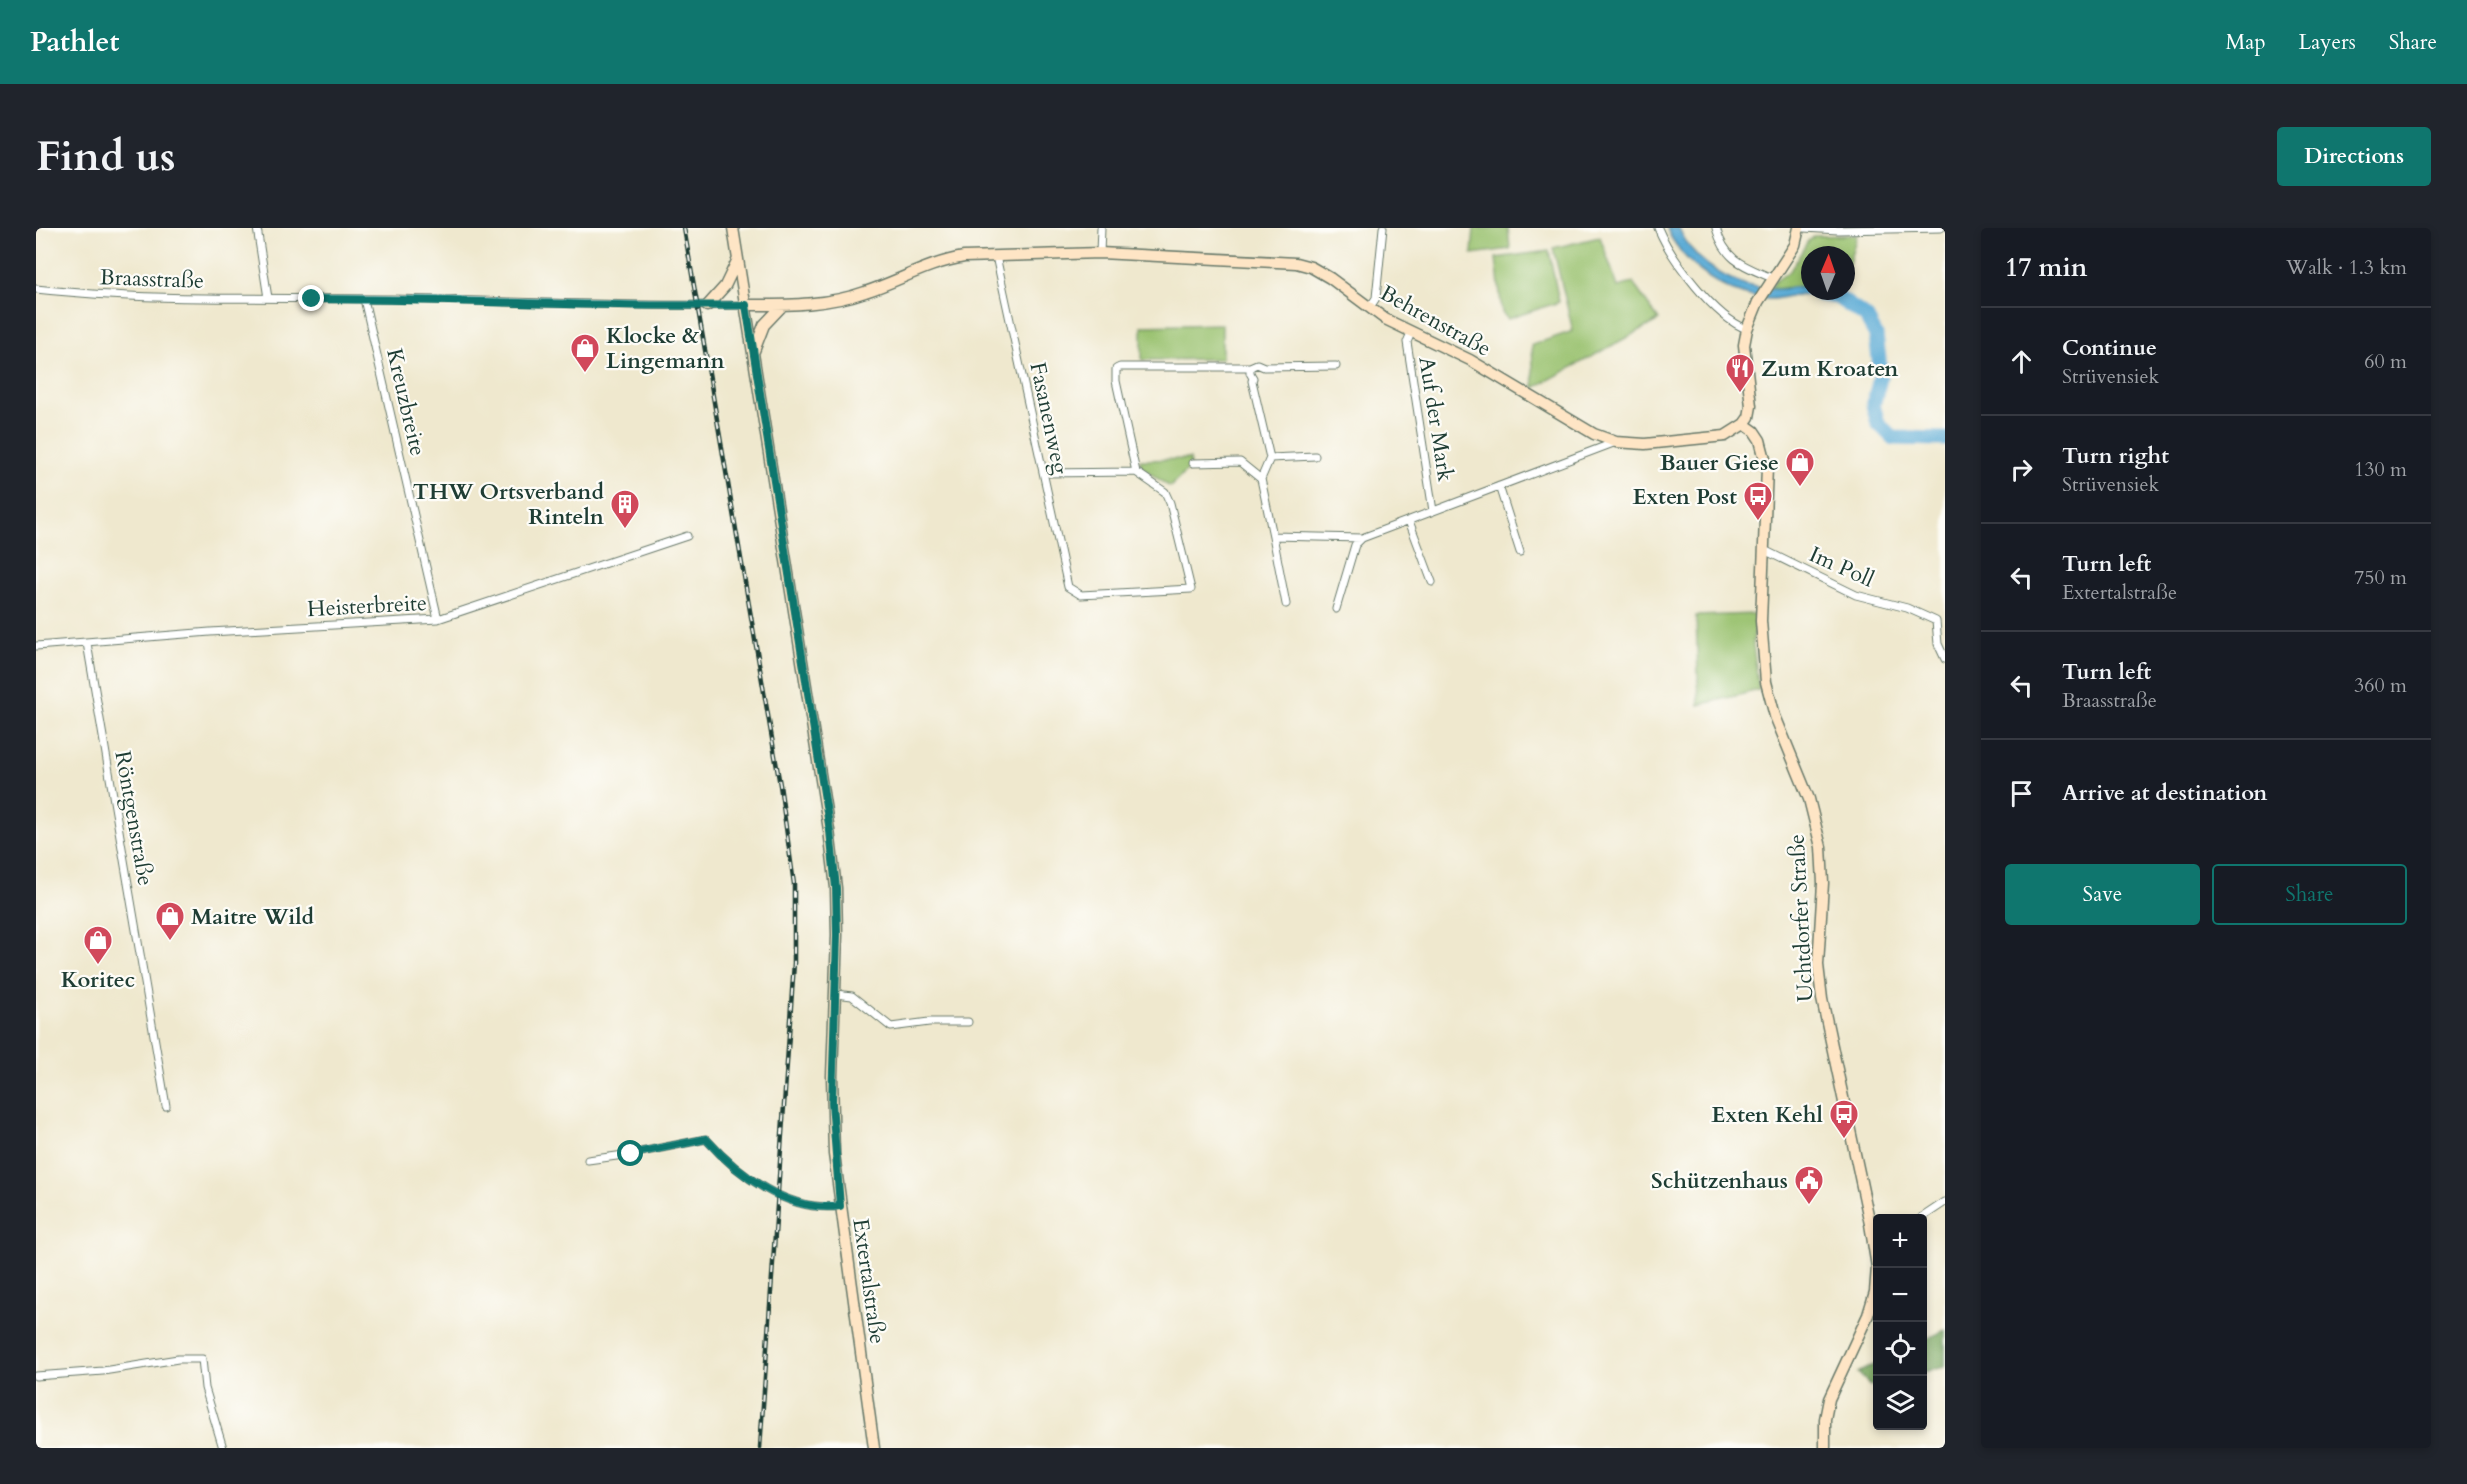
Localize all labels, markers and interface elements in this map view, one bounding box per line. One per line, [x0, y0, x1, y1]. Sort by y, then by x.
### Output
text: Pathlet [30, 23, 119, 61]
text: Map [2226, 28, 2266, 57]
text: Layers [2299, 28, 2356, 57]
text: Share [2389, 28, 2437, 57]
button: Directions [2277, 127, 2431, 186]
text: Find us [36, 128, 176, 185]
north arrow [1801, 246, 1855, 300]
text: 17 min [2005, 250, 2088, 285]
text: Walk · 1.3 km [2286, 254, 2407, 281]
street label: Braasstraße [99, 262, 205, 296]
street label: Behrenstraße [1375, 278, 1496, 364]
route end [298, 285, 324, 311]
place label: Klocke & Lingemann [606, 321, 725, 376]
shop icon: Klocke & Lingemann [569, 332, 601, 374]
text: Continue [2062, 333, 2157, 363]
icon: ahead [2005, 345, 2038, 378]
street label: Kreuzbreite [379, 346, 433, 459]
text: 60 m [2364, 348, 2407, 375]
restaurant icon: Zum Kroaten [1724, 352, 1756, 394]
place label: Zum Kroaten [1761, 354, 1898, 384]
street label: Auf der Mark [1411, 355, 1461, 484]
street label: Fasanenweg [1023, 359, 1076, 478]
text: Strüvensiek [2062, 363, 2159, 390]
text: Turn right [2062, 441, 2169, 471]
shop icon: Bauer Giese [1784, 446, 1816, 488]
place label: Bauer Giese [1660, 448, 1779, 478]
icon: right [2005, 453, 2038, 486]
text: 130 m [2354, 456, 2407, 483]
text: Strüvensiek [2062, 471, 2159, 498]
place label: THW Ortsverband Rinteln [413, 477, 604, 532]
bus stop icon: Exten Post [1742, 480, 1774, 522]
place label: Exten Post [1632, 482, 1737, 512]
building icon: THW Ortsverband Rinteln [609, 488, 641, 530]
street label: Im Poll [1804, 539, 1879, 595]
text: Turn left [2062, 549, 2151, 579]
icon: left [2005, 561, 2038, 594]
text: 750 m [2354, 564, 2407, 591]
text: Extertalstraße [2062, 579, 2177, 606]
street label: Heisterbreite [306, 588, 428, 624]
text: Turn left [2062, 657, 2151, 687]
icon: left [2005, 669, 2038, 702]
text: 360 m [2354, 672, 2407, 699]
text: Braasstraße [2062, 687, 2157, 714]
street label: Röntgenstraße [107, 748, 161, 888]
icon: arrive [2005, 777, 2038, 810]
text: Arrive at destination [2062, 778, 2267, 808]
street label: Uchtdorfer Straße [1782, 833, 1820, 1003]
button: Save [2005, 864, 2200, 925]
button: Share [2212, 864, 2407, 925]
shop icon: Maitre Wild [154, 900, 186, 942]
place label: Maitre Wild [191, 902, 315, 932]
shop icon: Koritec [82, 924, 114, 966]
place label: Koritec [61, 965, 135, 995]
bus stop icon: Exten Kehl [1828, 1098, 1860, 1140]
place label: Exten Kehl [1711, 1100, 1824, 1130]
route start [617, 1140, 643, 1166]
public building icon: Schützenhaus [1793, 1164, 1825, 1206]
place label: Schützenhaus [1651, 1166, 1788, 1196]
map controls [1873, 1214, 1927, 1430]
button: + [1873, 1214, 1927, 1268]
street label: Extertalstraße [845, 1216, 893, 1346]
button: − [1873, 1268, 1927, 1322]
button: locate [1873, 1322, 1927, 1376]
button: layers [1873, 1376, 1927, 1430]

